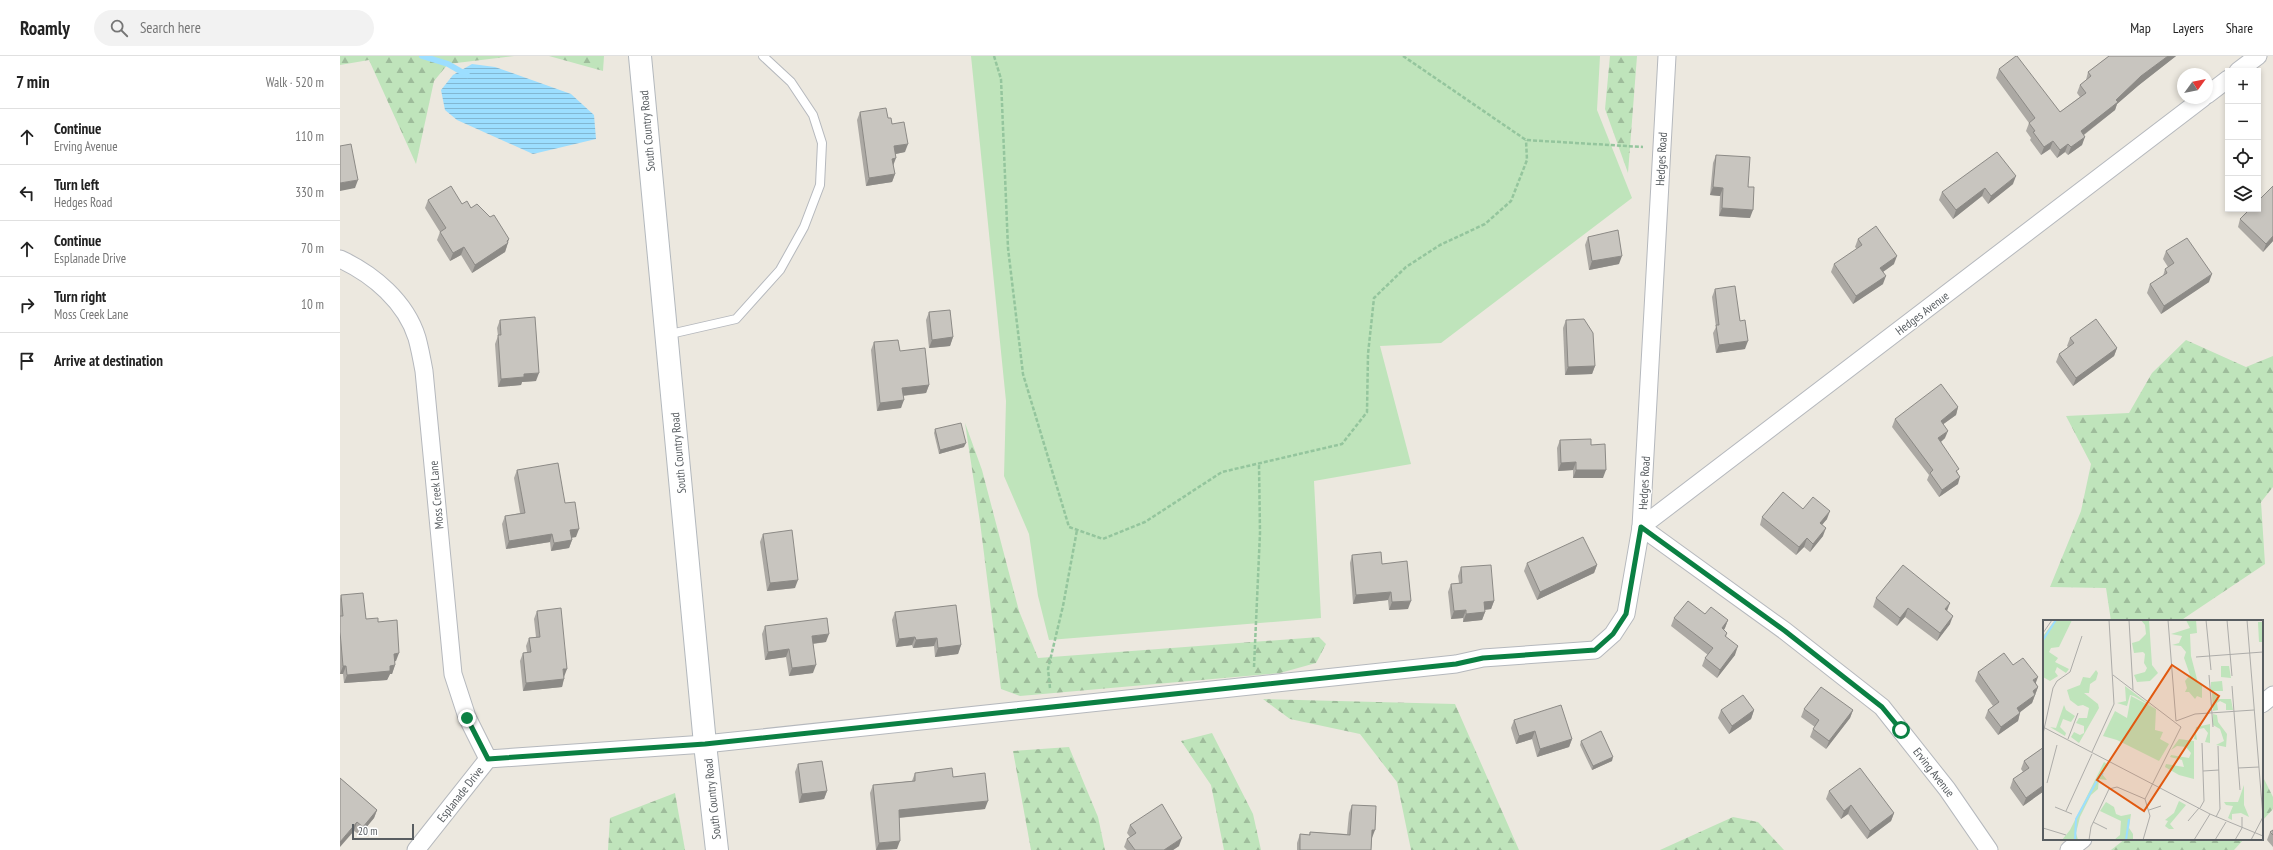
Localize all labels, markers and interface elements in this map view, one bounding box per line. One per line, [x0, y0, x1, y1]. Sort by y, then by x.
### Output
search box [94, 10, 374, 46]
text: Roamly [20, 16, 70, 40]
icon: search [108, 17, 130, 39]
text: Search here [140, 18, 201, 37]
text: Map [2130, 19, 2151, 37]
text: Layers [2173, 19, 2204, 37]
text: Share [2226, 19, 2253, 37]
north arrow [2177, 68, 2213, 104]
map controls [2225, 68, 2261, 212]
button: + [2225, 68, 2261, 104]
text: 7 min [16, 71, 50, 93]
text: Walk · 520 m [266, 74, 324, 91]
street label: South Country Road [636, 90, 658, 172]
button: − [2225, 104, 2261, 140]
text: Continue [54, 119, 101, 138]
icon: ahead [16, 126, 38, 148]
text: 110 m [295, 128, 324, 145]
street label: Hedges Road [1652, 132, 1670, 186]
text: Erving Avenue [54, 138, 118, 155]
button: locate [2225, 140, 2261, 176]
text: Turn left [54, 175, 99, 194]
button: layers [2225, 176, 2261, 212]
icon: left [16, 182, 38, 204]
text: 330 m [295, 184, 324, 201]
text: Hedges Road [54, 194, 112, 211]
text: Continue [54, 231, 101, 250]
icon: ahead [16, 238, 38, 260]
text: 70 m [301, 240, 324, 257]
text: Esplanade Drive [54, 250, 126, 267]
text: Turn right [54, 287, 106, 306]
street label: Hedges Avenue [1892, 288, 1952, 338]
icon: right [16, 294, 38, 316]
text: 10 m [301, 296, 324, 313]
text: Moss Creek Lane [54, 306, 128, 323]
icon: arrive [16, 350, 38, 372]
text: Arrive at destination [54, 351, 163, 370]
street label: South Country Road [667, 412, 689, 494]
street label: Hedges Road [1635, 456, 1653, 510]
street label: Moss Creek Lane [426, 460, 446, 530]
inset map [2043, 620, 2263, 840]
route end [458, 709, 476, 727]
route start [1892, 721, 1910, 739]
street label: Erving Avenue [1910, 744, 1958, 800]
street label: South Country Road [700, 758, 724, 840]
street label: Esplanade Drive [434, 763, 486, 825]
scale bar [352, 822, 414, 841]
text: 20 m [358, 824, 377, 838]

